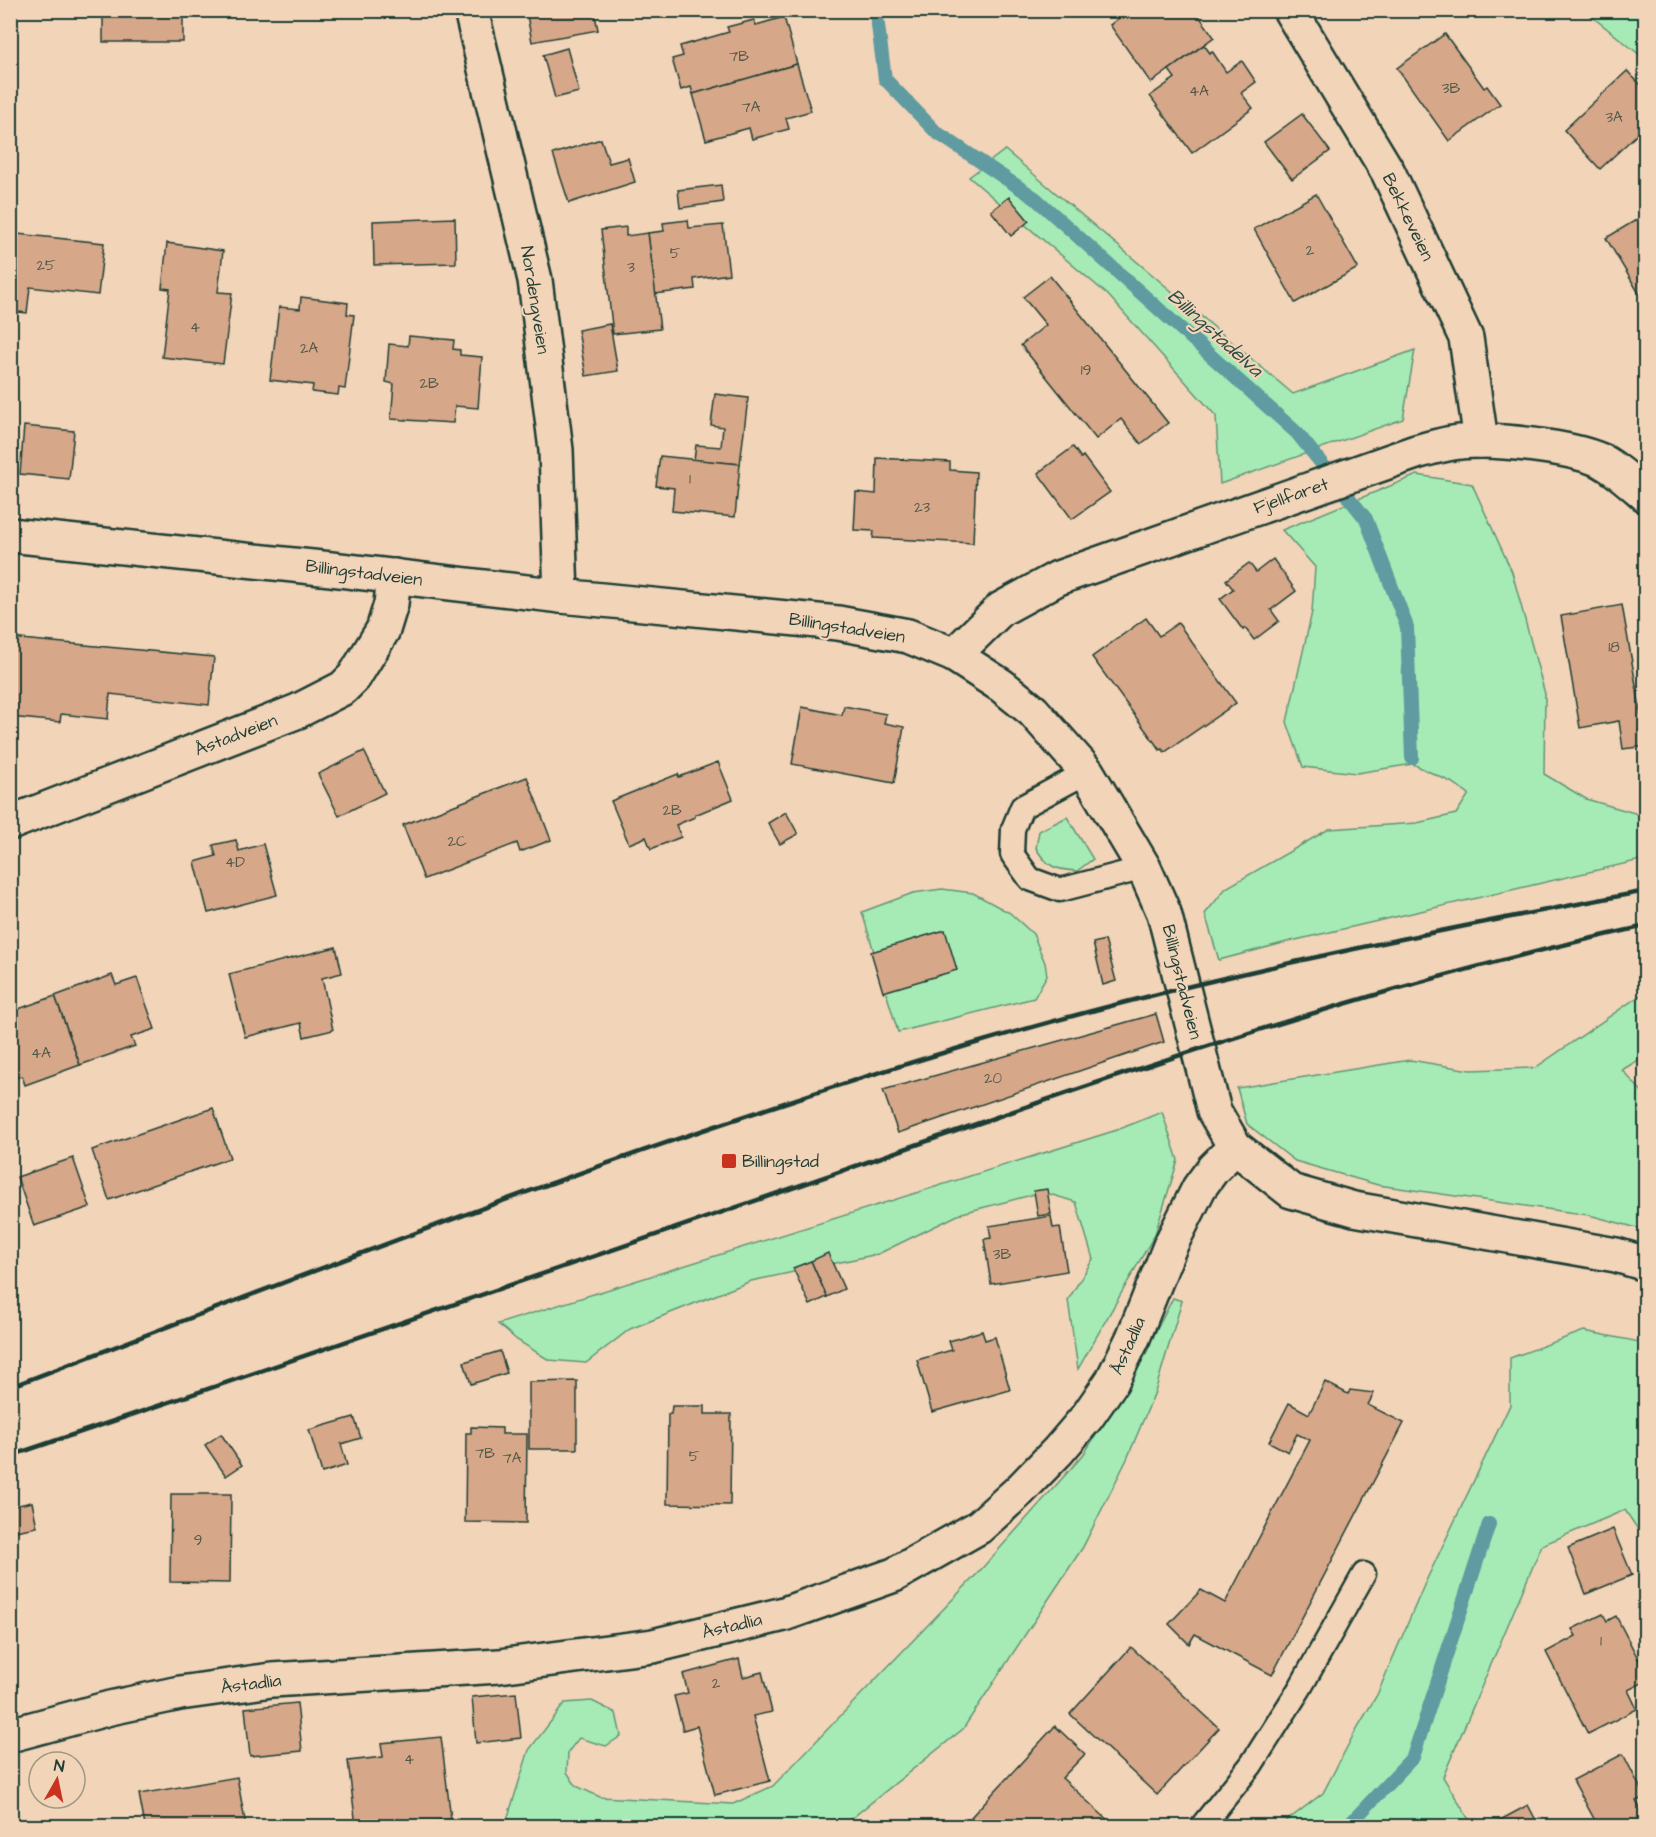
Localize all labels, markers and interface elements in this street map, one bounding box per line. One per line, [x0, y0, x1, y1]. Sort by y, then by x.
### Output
house number: 7B [729, 46, 749, 67]
house number: 3B [1442, 78, 1460, 99]
house number: 4A [1189, 81, 1209, 102]
house number: 7A [742, 97, 761, 118]
house number: 3A [1605, 107, 1623, 128]
street label: Bekkeveien [1376, 169, 1440, 265]
house number: 2 [1306, 240, 1315, 261]
house number: 5 [670, 243, 681, 264]
street label: Nordengveien [513, 244, 556, 356]
house number: 25 [36, 255, 56, 276]
house number: 3 [627, 257, 635, 278]
water label: Billingstadelva [1160, 282, 1270, 385]
house number: 4 [190, 317, 200, 338]
house number: 2A [300, 338, 318, 359]
house number: 19 [1081, 360, 1091, 381]
house number: 2B [419, 373, 439, 394]
house number: 1 [689, 469, 691, 490]
street label: Fjellfaret [1250, 471, 1333, 520]
house number: 23 [914, 497, 930, 518]
street label: Billingstadveien [304, 553, 424, 594]
street label: Billingstadveien [787, 606, 907, 651]
house number: 18 [1608, 637, 1620, 658]
street label: Åstadveien [191, 708, 281, 762]
house number: 2B [662, 800, 682, 821]
house number: 2C [447, 831, 467, 852]
house number: 4D [225, 852, 245, 873]
street label: Billingstadveien [1155, 922, 1208, 1042]
house number: 4A [31, 1043, 51, 1064]
house number: 20 [984, 1068, 1003, 1089]
place label: Billingstad [742, 1149, 819, 1175]
marker: Billingstad [720, 1152, 738, 1170]
house number: 3B [993, 1244, 1011, 1265]
street label: Åstadlia [1104, 1313, 1152, 1379]
house number: 7B [475, 1443, 495, 1464]
house number: 5 [689, 1446, 700, 1467]
house number: 7A [503, 1448, 522, 1469]
house number: 9 [194, 1530, 202, 1551]
street label: Åstadlia [699, 1607, 765, 1645]
house number: 1 [1600, 1631, 1602, 1652]
street label: Åstadlia [219, 1668, 283, 1700]
house number: 2 [712, 1673, 721, 1694]
house number: 4 [404, 1749, 414, 1770]
north arrow [27, 1750, 87, 1810]
text: N [53, 1755, 66, 1778]

